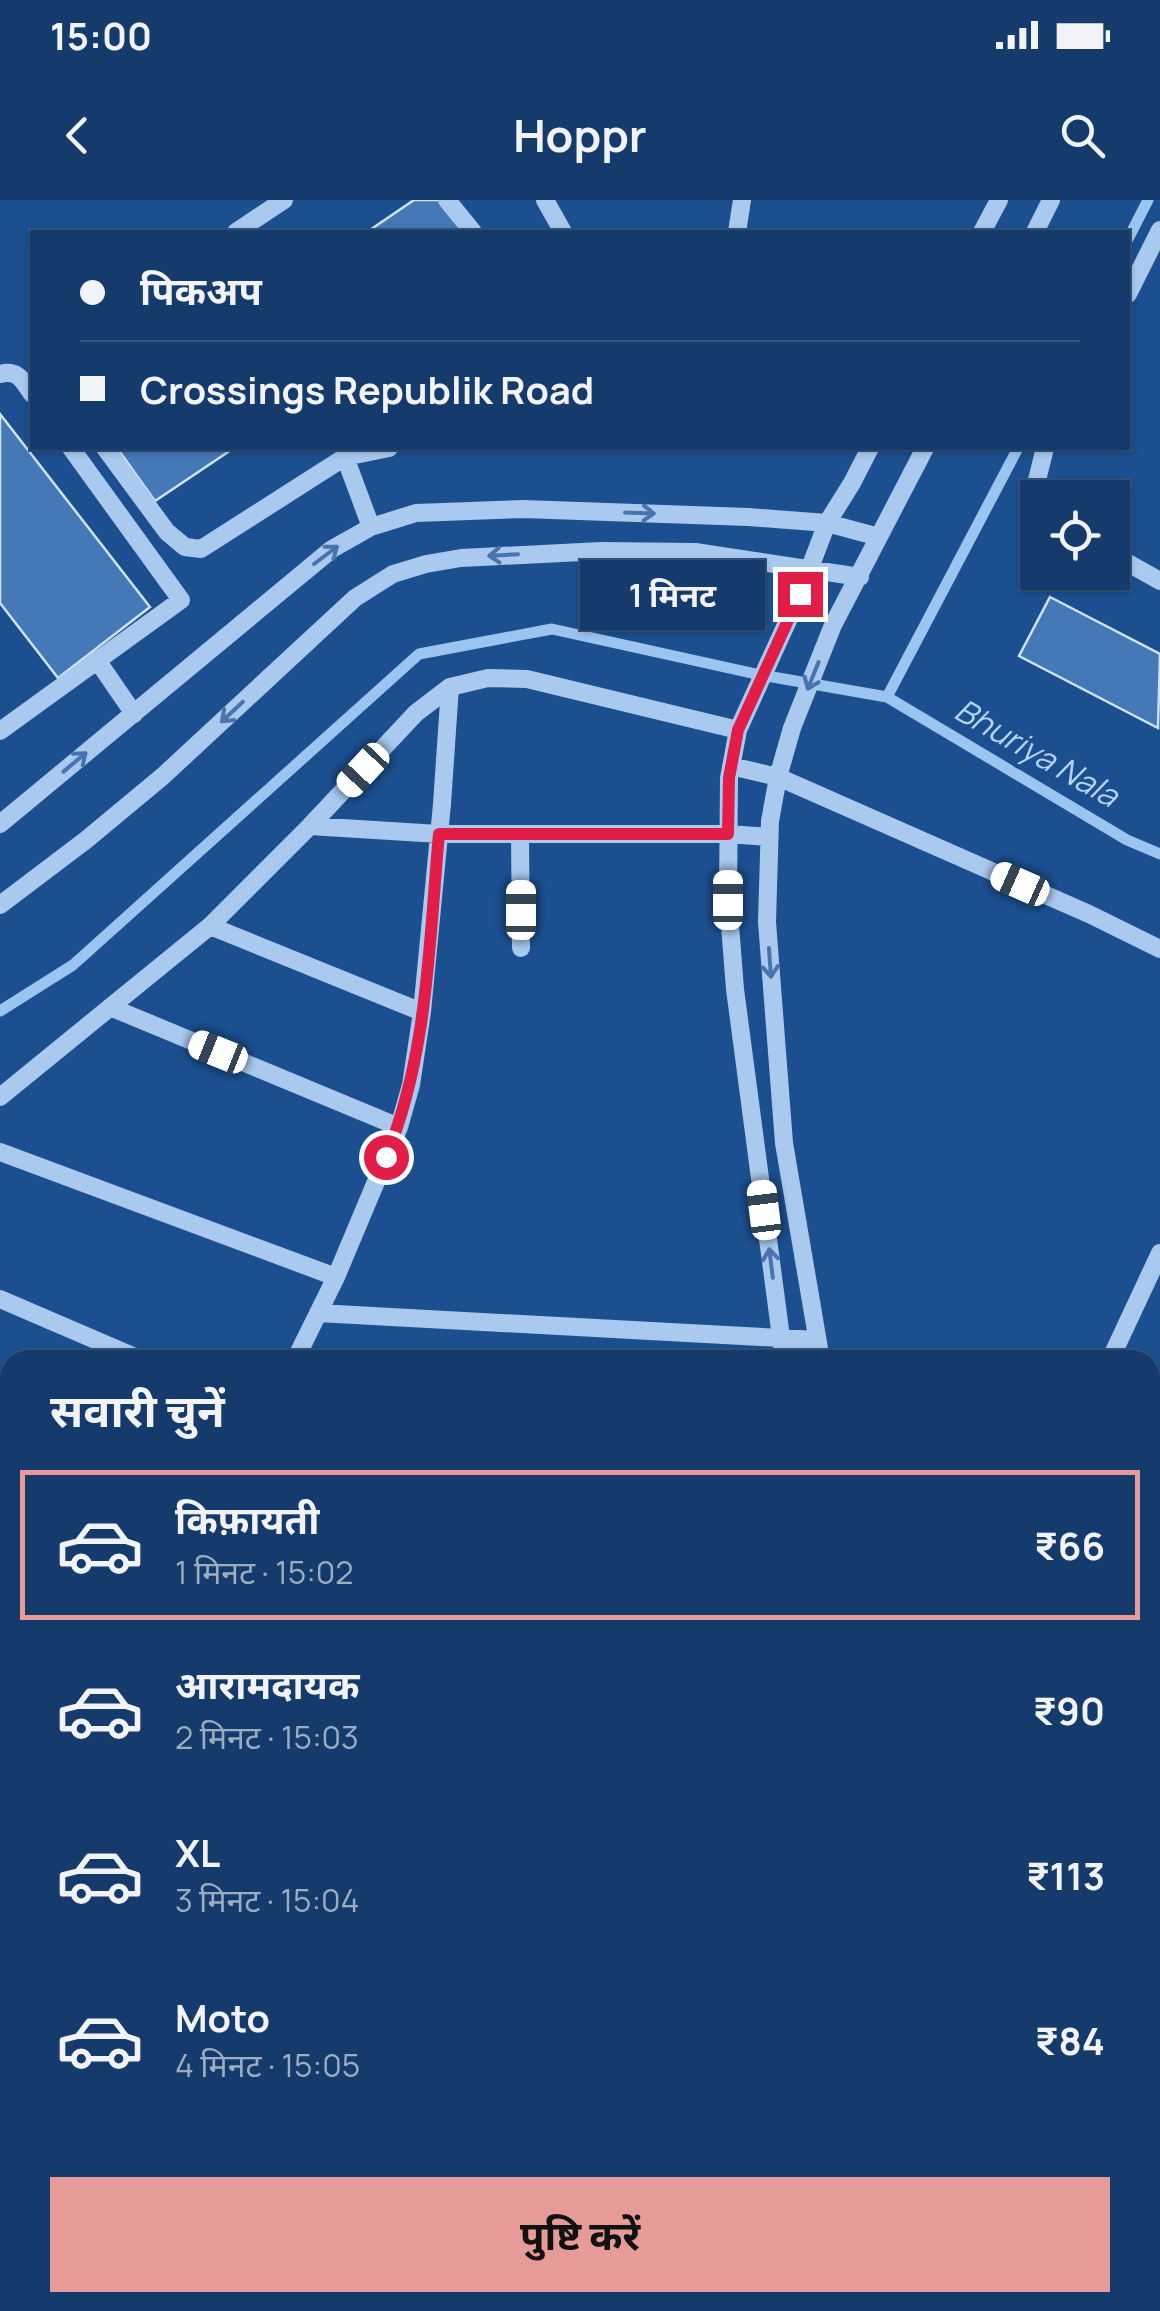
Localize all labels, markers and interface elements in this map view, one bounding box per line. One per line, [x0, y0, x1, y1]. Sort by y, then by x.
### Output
text: 15:00 [50, 9, 152, 61]
text: Hoppr [513, 104, 647, 166]
icon: back [50, 108, 105, 163]
icon: search [1055, 108, 1110, 163]
text: पिकअप [140, 264, 262, 316]
text: Crossings Republik Road [140, 363, 594, 415]
map controls [1020, 480, 1130, 590]
button: locate [1020, 480, 1130, 590]
one-way arrow [624, 503, 656, 522]
one-way arrow [312, 545, 339, 566]
one-way arrow [488, 546, 520, 565]
callout: 1 मिनट [580, 559, 765, 629]
route end [778, 572, 823, 617]
text: 1 मिनट [629, 573, 716, 617]
one-way arrow [802, 661, 820, 691]
water label: Bhuriya Nala [947, 687, 1129, 818]
one-way arrow [220, 700, 245, 723]
car [332, 738, 394, 802]
one-way arrow [62, 751, 88, 773]
car [986, 858, 1054, 910]
car [713, 870, 743, 930]
car [506, 880, 536, 940]
one-way arrow [761, 946, 780, 978]
car [185, 1027, 251, 1077]
route start [364, 1135, 409, 1180]
car [745, 1178, 783, 1242]
one-way arrow [761, 1248, 780, 1280]
text: सवारी चुनें [50, 1379, 225, 1441]
text: किफ़ायती [175, 1493, 319, 1545]
icon: car [55, 1500, 145, 1590]
text: ₹66 [1034, 1519, 1105, 1571]
text: 1 मिनट · 15:02 [175, 1550, 354, 1594]
text: आरामदायक [175, 1658, 359, 1710]
icon: car [55, 1665, 145, 1755]
text: ₹90 [1033, 1684, 1105, 1736]
text: 2 मिनट · 15:03 [175, 1715, 359, 1759]
text: XL [175, 1826, 220, 1878]
icon: car [55, 1830, 145, 1920]
text: ₹113 [1026, 1849, 1105, 1901]
text: 3 मिनट · 15:04 [175, 1878, 359, 1922]
text: Moto [175, 1991, 270, 2043]
icon: car [55, 1995, 145, 2085]
text: ₹84 [1035, 2014, 1105, 2066]
text: 4 मिनट · 15:05 [175, 2043, 360, 2087]
button: पुष्टि करें [50, 2177, 1110, 2292]

